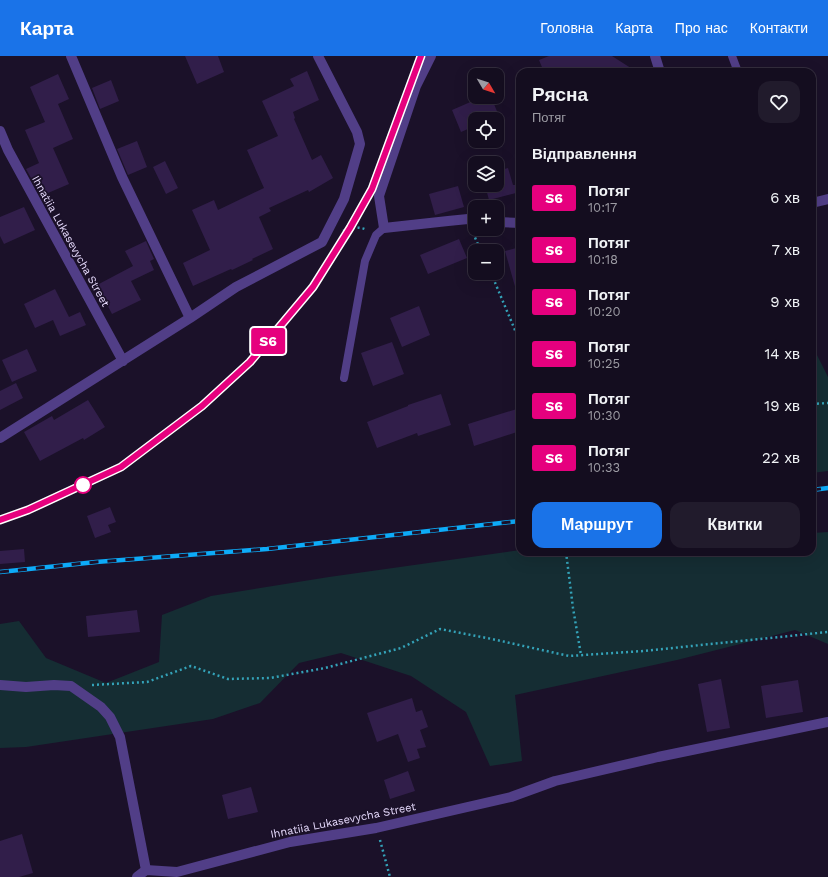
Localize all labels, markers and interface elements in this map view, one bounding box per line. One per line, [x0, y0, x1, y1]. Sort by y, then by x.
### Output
text: Карта [20, 17, 74, 40]
text: Головна [540, 20, 593, 36]
text: Карта [615, 20, 653, 36]
text: Про нас [675, 20, 728, 36]
text: Контакти [750, 20, 808, 36]
north arrow [468, 68, 504, 104]
map controls [468, 68, 504, 280]
button: heart [758, 81, 800, 123]
text: Рясна [532, 83, 588, 106]
text: Потяг [532, 110, 566, 125]
button: locate [468, 112, 504, 148]
text: Відправлення [532, 145, 637, 163]
button: layers [468, 156, 504, 192]
street label: Ihnatiia Lukasevycha Street [29, 173, 112, 309]
text: Потяг [588, 182, 630, 200]
text: 6 хв [770, 189, 800, 207]
text: S6 [545, 190, 563, 206]
button: + [468, 200, 504, 236]
text: 10:17 [588, 200, 617, 215]
text: Потяг [588, 234, 630, 252]
text: 7 хв [771, 241, 800, 259]
text: S6 [545, 242, 563, 258]
button: − [468, 244, 504, 280]
text: 10:18 [588, 252, 618, 267]
text: Потяг [588, 286, 630, 304]
text: 9 хв [770, 293, 800, 311]
text: S6 [545, 294, 563, 310]
text: 10:20 [588, 304, 621, 319]
line badge: S6 [250, 328, 286, 354]
text: S6 [259, 333, 277, 349]
text: Потяг [588, 338, 630, 356]
text: 14 хв [764, 345, 800, 363]
text: S6 [545, 346, 563, 362]
text: 10:25 [588, 356, 620, 371]
text: Потяг [588, 390, 630, 408]
text: 19 хв [764, 397, 800, 415]
text: S6 [545, 398, 563, 414]
text: 10:30 [588, 408, 621, 423]
text: Потяг [588, 442, 630, 460]
text: 22 хв [762, 449, 800, 467]
text: S6 [545, 450, 563, 466]
text: 10:33 [588, 460, 620, 475]
unlabelled marker [74, 476, 92, 494]
button: Маршрут [532, 502, 662, 548]
button: Квитки [670, 502, 800, 548]
street label: Ihnatiia Lukasevycha Street [269, 800, 417, 841]

